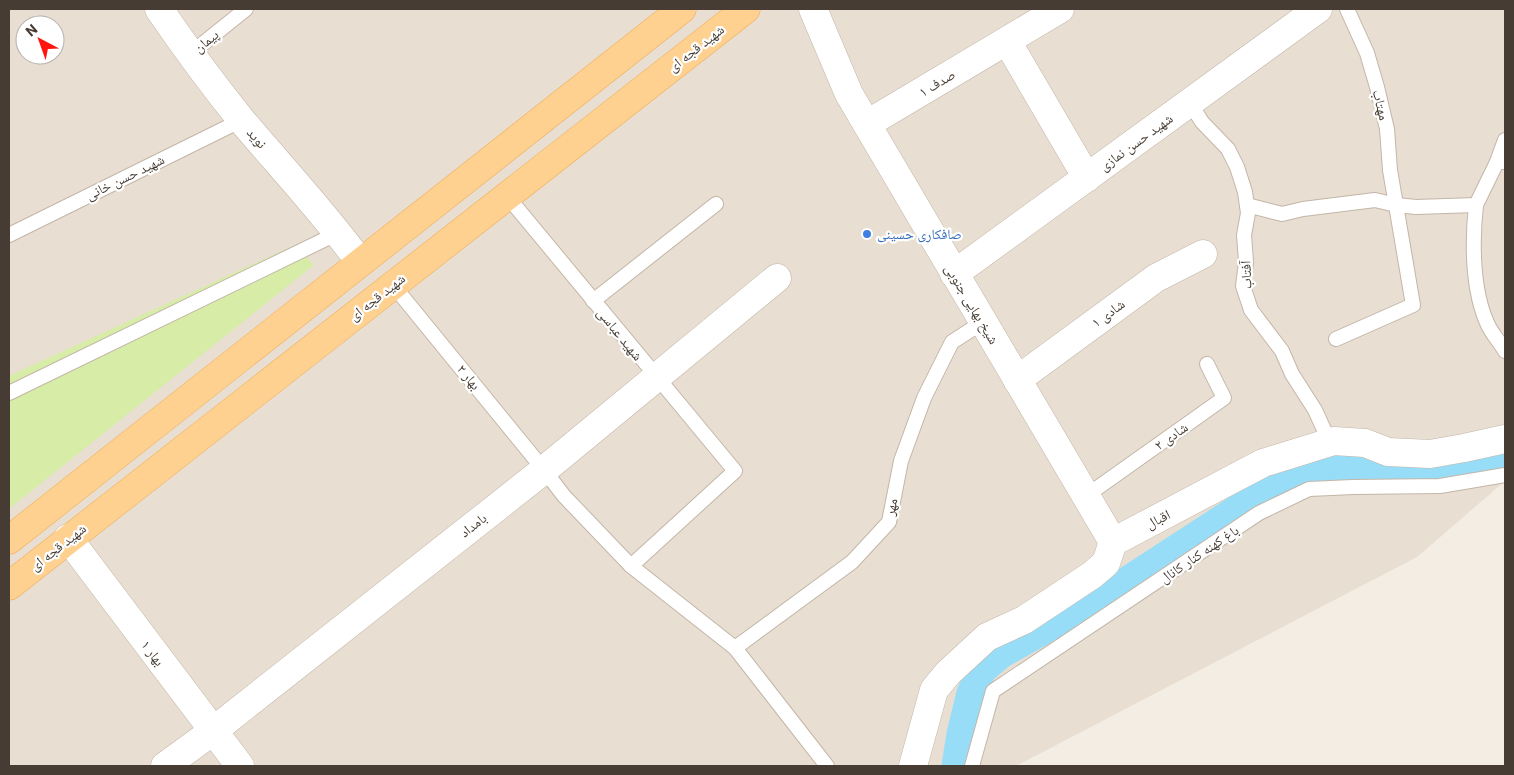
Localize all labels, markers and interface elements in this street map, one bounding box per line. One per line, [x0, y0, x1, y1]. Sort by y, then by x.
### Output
north arrow [15, 15, 65, 65]
text: N [22, 21, 40, 39]
street label: شهید قجه ای [665, 21, 728, 76]
street label: پیمان [190, 26, 223, 57]
street label: صدف ۱ [916, 66, 958, 100]
street label: مهتاب [1369, 88, 1393, 122]
street label: شهید حسن نمازی [1096, 110, 1176, 175]
street label: نوید [243, 125, 270, 152]
street label: شهید حسن خانی [83, 151, 167, 204]
place label: صافکاری حسینی [877, 226, 962, 243]
marker: صافکاری حسینی [861, 228, 873, 240]
street label: آفتاب [1237, 260, 1255, 290]
street label: شیخ بهایی جنوبی [940, 261, 1002, 348]
street label: شهید قجه ای [346, 270, 409, 325]
street label: شادی ۱ [1088, 296, 1128, 331]
street label: شهید عباسی [593, 304, 646, 364]
street label: بهار ۲ [453, 361, 484, 394]
street label: شادی ۲ [1151, 419, 1191, 454]
street label: مهر [881, 497, 902, 518]
street label: اقبال [1143, 506, 1173, 533]
street label: بامداد [456, 510, 490, 541]
street label: شهید قجه ای [27, 520, 90, 575]
street label: باغ کهنه کنار کانال [1156, 522, 1243, 588]
street label: بهار ۱ [137, 637, 168, 670]

